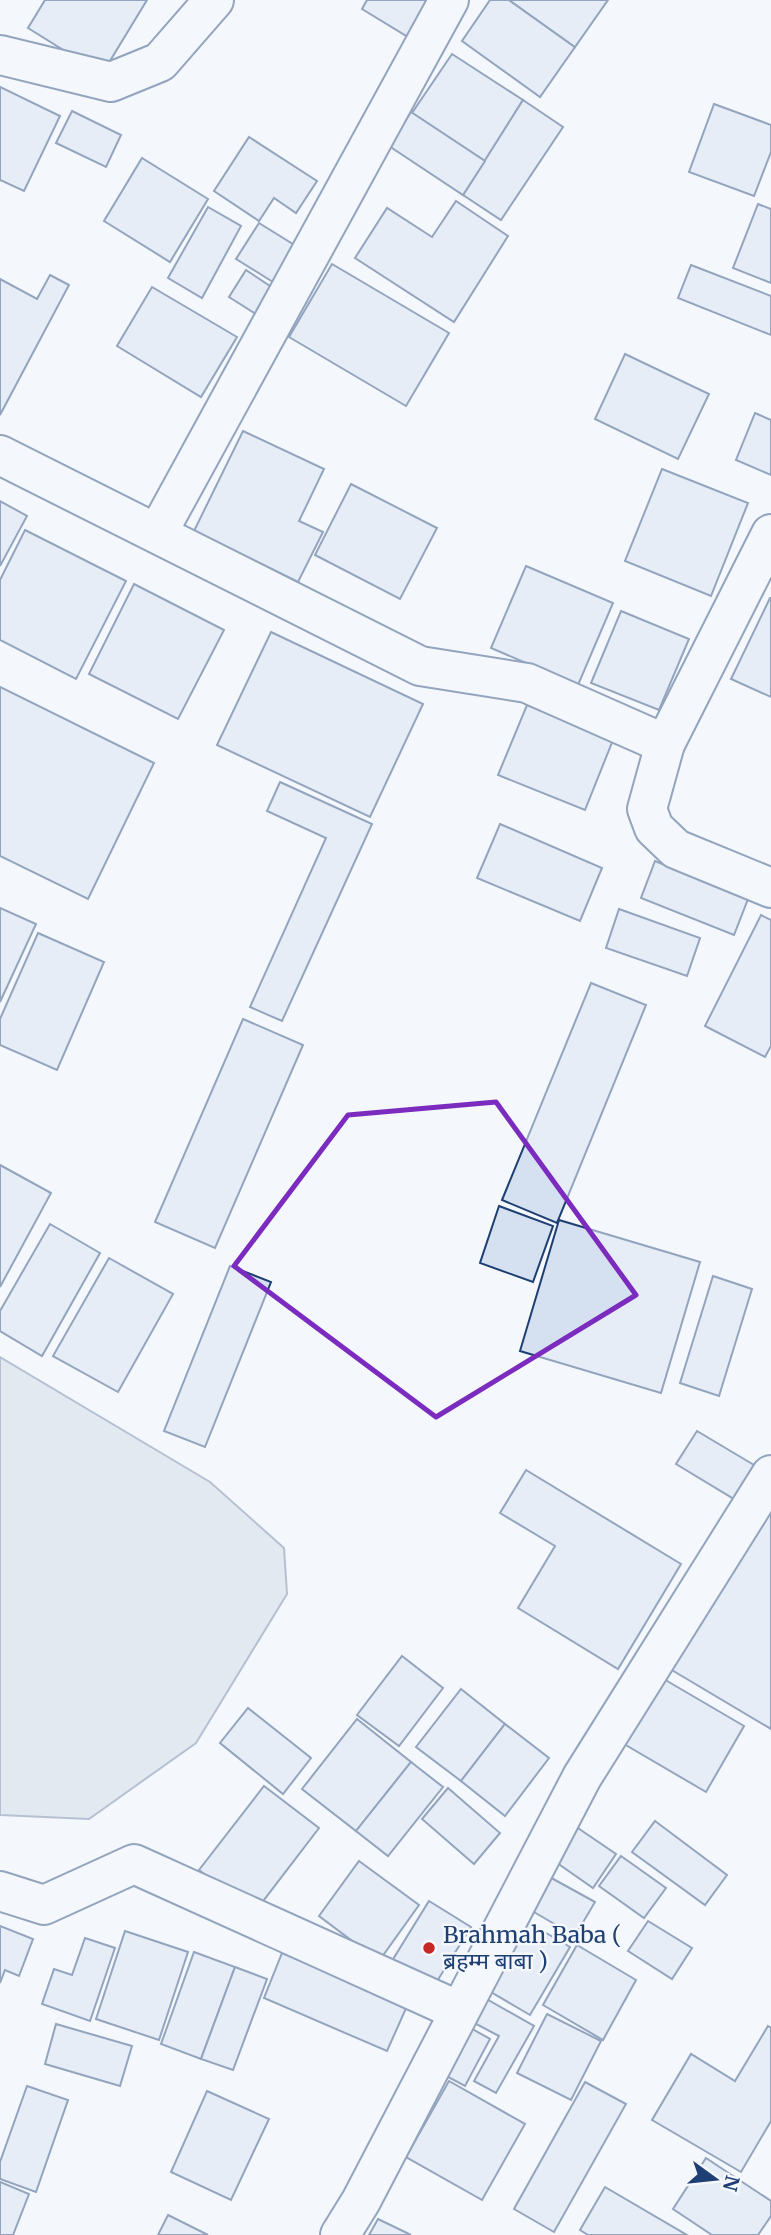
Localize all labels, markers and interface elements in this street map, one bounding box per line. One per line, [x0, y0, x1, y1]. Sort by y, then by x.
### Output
place label: Brahmah Baba ( ब्रहम्म बाबा ) [443, 1920, 622, 1975]
marker: Brahmah Baba ( ब्रहम्म बाबा ) [421, 1940, 437, 1956]
north arrow [680, 2144, 750, 2214]
text: N [718, 2173, 745, 2194]

